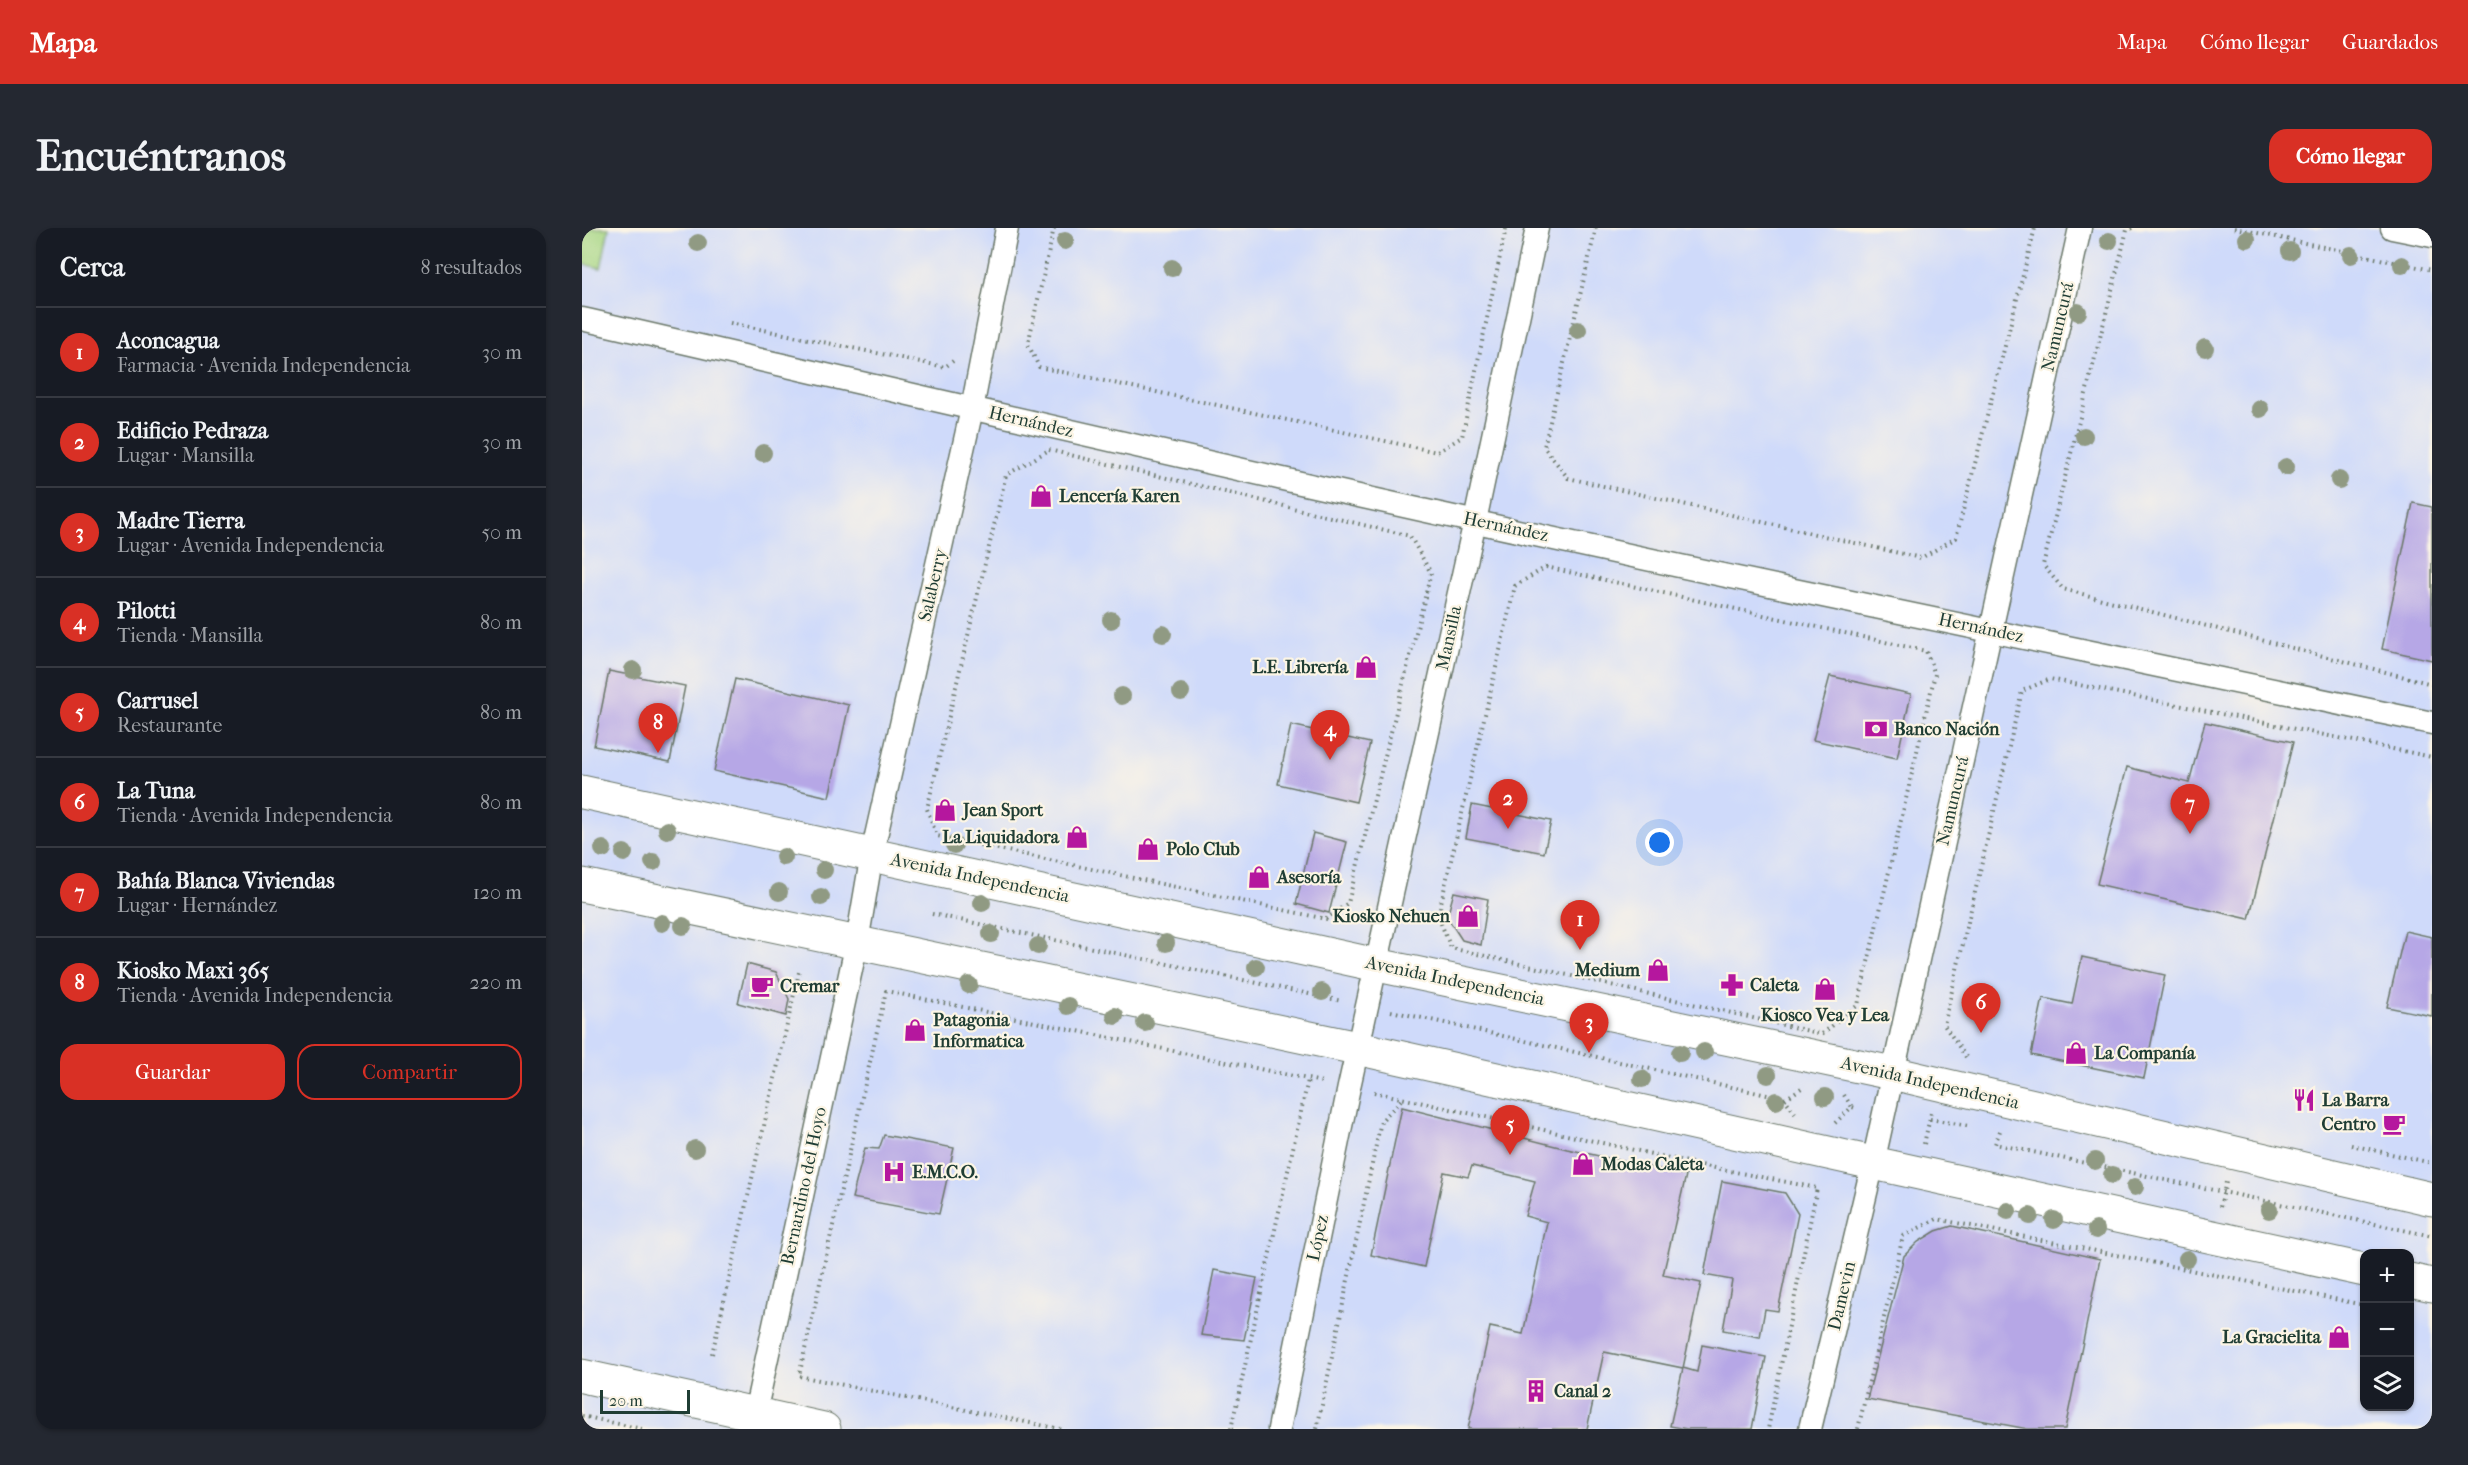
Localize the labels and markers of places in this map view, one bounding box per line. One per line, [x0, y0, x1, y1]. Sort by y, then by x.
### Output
shop icon: Lencería Karen [1028, 483, 1054, 509]
place label: Lencería Karen [1059, 486, 1180, 507]
shop icon: L.E. Librería [1353, 654, 1379, 680]
place label: L.E. Librería [1252, 657, 1349, 678]
pin: 8 [638, 704, 678, 753]
pin: 4 [1310, 710, 1350, 760]
bank icon: Banco Nación [1863, 716, 1889, 742]
place label: Banco Nación [1894, 719, 2000, 740]
pin: 2 [1488, 780, 1528, 829]
pin: 7 [2170, 784, 2210, 834]
shop icon: Jean Sport [932, 797, 958, 823]
place label: Jean Sport [961, 800, 1044, 821]
shop icon: La Liquidadora [1064, 824, 1090, 850]
place label: La Liquidadora [942, 827, 1060, 848]
shop icon: Polo Club [1135, 836, 1161, 862]
place label: Polo Club [1166, 839, 1240, 860]
shop icon: Asesoría [1246, 864, 1272, 890]
place label: Asesoría [1276, 867, 1342, 888]
pin: 1 [1560, 900, 1600, 950]
shop icon: Kiosko Nehuen [1455, 903, 1481, 929]
place label: Kiosko Nehuen [1333, 906, 1451, 927]
shop icon: Medium [1645, 957, 1671, 983]
place label: Medium [1574, 960, 1641, 981]
pharmacy icon: Caleta [1719, 972, 1745, 998]
cafe icon: Cremar [749, 973, 775, 999]
place label: Caleta [1750, 975, 1800, 996]
place label: Cremar [780, 976, 840, 997]
shop icon: Kiosco Vea y Lea [1812, 976, 1838, 1002]
pin: 6 [1962, 984, 2000, 1033]
pin: 3 [1570, 1004, 1608, 1053]
place label: Kiosco Vea y Lea [1761, 1005, 1890, 1026]
place label: Patagonia Informatica [933, 1010, 1025, 1052]
shop icon: Patagonia Informatica [902, 1017, 928, 1043]
shop icon: La Companía [2063, 1040, 2089, 1066]
place label: La Companía [2094, 1043, 2196, 1064]
restaurant icon: La Barra [2291, 1087, 2317, 1113]
place label: La Barra [2322, 1090, 2389, 1111]
pin: 5 [1490, 1106, 1530, 1155]
cafe icon: Centro [2381, 1111, 2407, 1137]
place label: Centro [2322, 1114, 2376, 1135]
shop icon: Modas Caleta [1570, 1151, 1596, 1177]
place label: Modas Caleta [1600, 1154, 1705, 1175]
hospital icon: E.M.C.O. [881, 1159, 907, 1185]
place label: E.M.C.O. [912, 1162, 979, 1183]
shop icon: La Gracielita [2326, 1324, 2352, 1350]
place label: La Gracielita [2222, 1327, 2322, 1348]
building icon: Canal 2 [1523, 1378, 1549, 1404]
place label: Canal 2 [1554, 1381, 1611, 1402]

